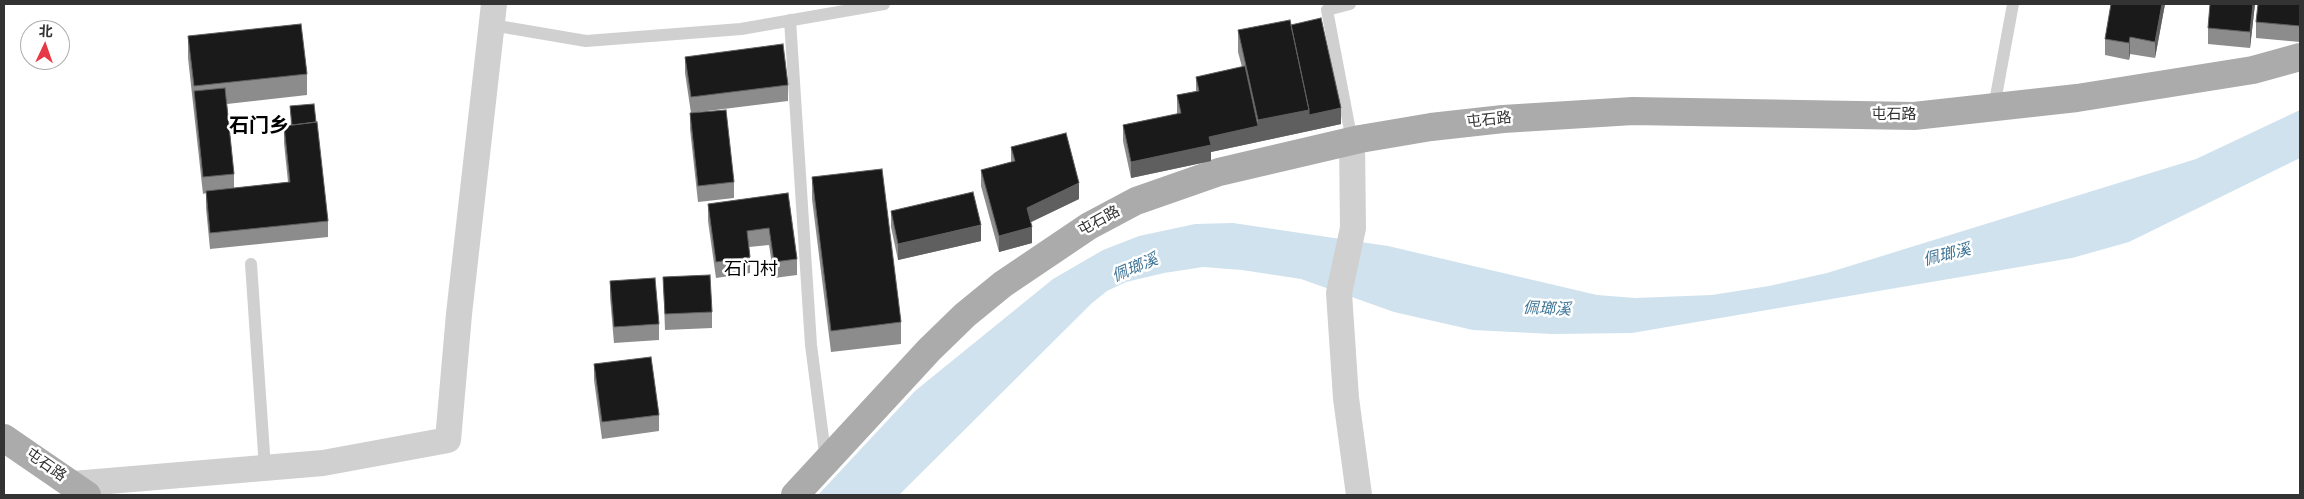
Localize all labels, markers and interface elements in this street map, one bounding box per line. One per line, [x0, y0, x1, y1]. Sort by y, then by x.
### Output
north arrow [20, 20, 70, 70]
text: 北 [38, 23, 53, 39]
street label: 屯石路 [1872, 106, 1916, 124]
street label: 屯石路 [1466, 109, 1512, 131]
district label: 石门乡 [229, 114, 289, 138]
street label: 屯石路 [1075, 202, 1123, 240]
water label: 佩瑯溪 [1921, 240, 1973, 270]
water label: 佩瑯溪 [1109, 250, 1161, 286]
district label: 石门村 [724, 259, 778, 281]
water label: 佩瑯溪 [1523, 299, 1571, 319]
street label: 屯石路 [22, 445, 70, 485]

